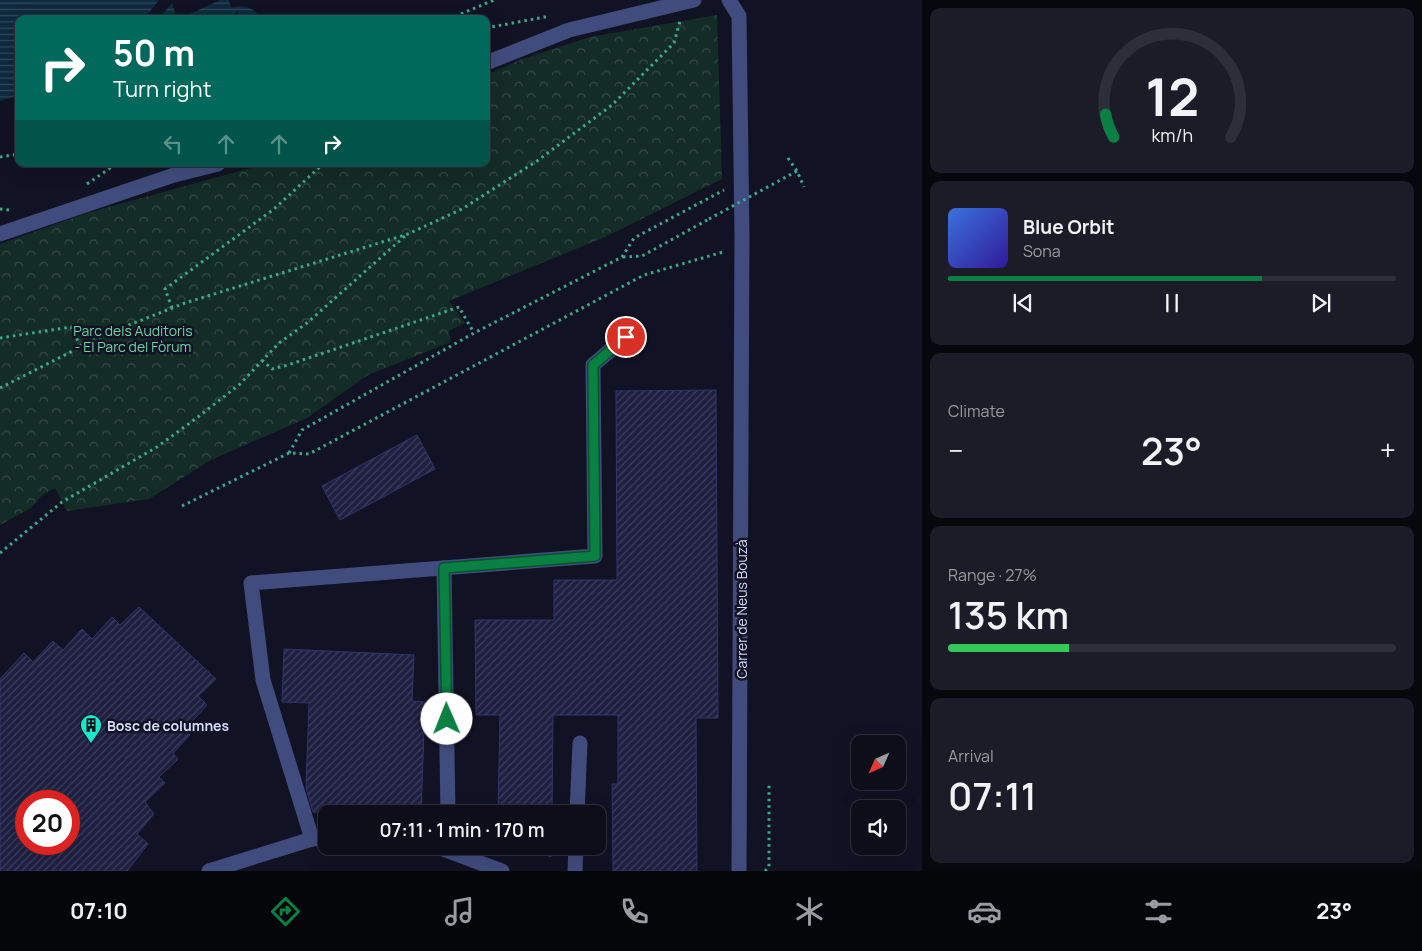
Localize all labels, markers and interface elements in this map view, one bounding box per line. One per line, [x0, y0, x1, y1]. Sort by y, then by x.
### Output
text: 50 m [113, 29, 195, 77]
icon: right [30, 35, 95, 100]
text: 12 [1145, 61, 1199, 132]
text: Turn right [113, 74, 211, 104]
text: km/h [1151, 123, 1193, 147]
icon: left [159, 130, 187, 158]
icon: ahead [212, 130, 240, 158]
icon: ahead [265, 130, 293, 158]
icon: right [318, 130, 346, 158]
text: Blue Orbit [1023, 214, 1115, 240]
text: Sona [1023, 240, 1061, 262]
icon: previous [1009, 289, 1037, 317]
icon: pause [1158, 289, 1186, 317]
icon: next [1307, 289, 1335, 317]
pin [605, 316, 647, 358]
park label: Parc dels Auditoris - El Parc del Fòrum [73, 321, 193, 356]
icon: arrive [612, 323, 640, 351]
text: Climate [948, 400, 1005, 422]
text: 23° [1141, 424, 1202, 476]
text: − [948, 431, 963, 469]
text: + [1380, 431, 1396, 469]
street label: Carrer de Neus Bouzà [732, 539, 751, 679]
text: Range · 27% [948, 564, 1037, 586]
text: 135 km [948, 588, 1069, 640]
position arrow [420, 692, 472, 744]
building icon: Bosc de columnes [79, 713, 103, 744]
place label: Bosc de columnes [107, 716, 229, 735]
north arrow [851, 735, 906, 790]
map controls [851, 735, 906, 855]
text: Arrival [948, 745, 994, 767]
text: 07:11 [948, 769, 1037, 821]
speed limit sign: 20 [15, 790, 80, 855]
button: sound [851, 800, 906, 855]
text: 07:11 · 1 min · 170 m [379, 817, 545, 843]
icon: directions [268, 894, 303, 929]
icon: music [442, 894, 477, 929]
icon: phone [617, 894, 652, 929]
icon: climate [792, 894, 827, 929]
icon: car [967, 894, 1002, 929]
icon: filters [1141, 894, 1176, 929]
text: 07:10 [70, 896, 128, 926]
text: 23° [1316, 896, 1352, 926]

